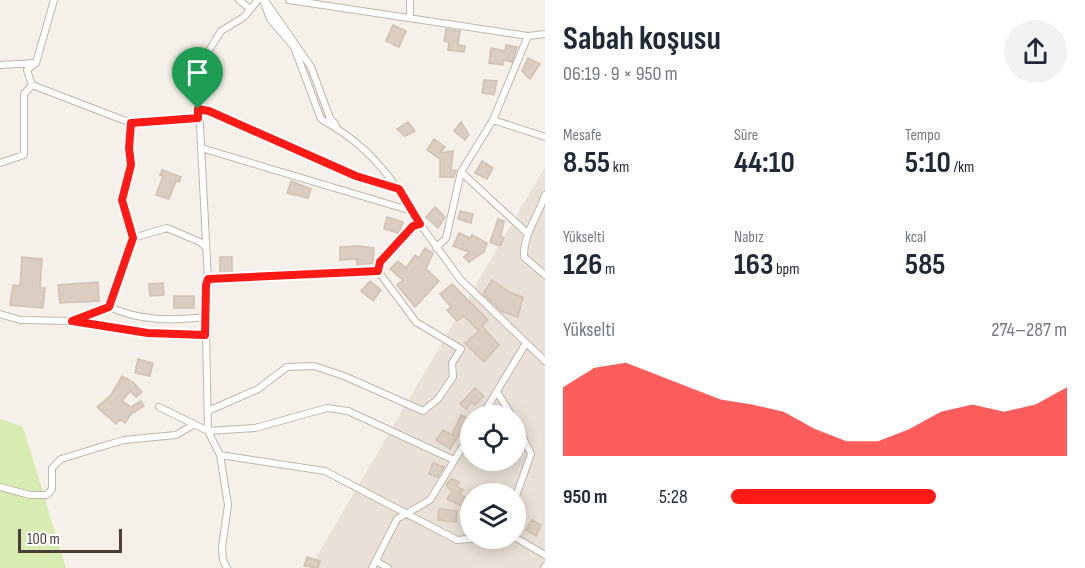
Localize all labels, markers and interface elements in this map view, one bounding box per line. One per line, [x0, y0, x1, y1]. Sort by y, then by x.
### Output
text: Sabah koşusu [563, 19, 721, 59]
button: share [1004, 20, 1067, 83]
pin [172, 47, 223, 109]
icon: arrive [181, 56, 214, 89]
text: 06:19 · 9 × 950 m [563, 62, 677, 86]
text: Mesafe [563, 126, 601, 145]
text: Süre [734, 126, 758, 145]
text: Tempo [905, 126, 940, 145]
text: 8.55 [563, 145, 610, 181]
text: 44:10 [734, 145, 795, 181]
text: 5:10 [905, 145, 951, 181]
text: km [610, 158, 629, 177]
text: /km [951, 158, 974, 177]
text: Yükselti [563, 228, 605, 247]
text: Nabız [734, 228, 764, 247]
text: kcal [905, 228, 926, 247]
text: 126 [563, 247, 602, 283]
text: 163 [734, 247, 773, 283]
text: 585 [905, 247, 946, 283]
text: m [602, 260, 615, 279]
text: bpm [773, 260, 799, 279]
text: Yükselti [563, 318, 615, 342]
text: 274–287 m [991, 318, 1067, 342]
map controls [460, 405, 526, 549]
button: locate [460, 405, 526, 471]
button: layers [460, 483, 526, 549]
text: 950 m [563, 485, 607, 509]
text: 5:28 [659, 485, 688, 509]
scale bar [18, 526, 122, 554]
text: 100 m [27, 530, 60, 549]

